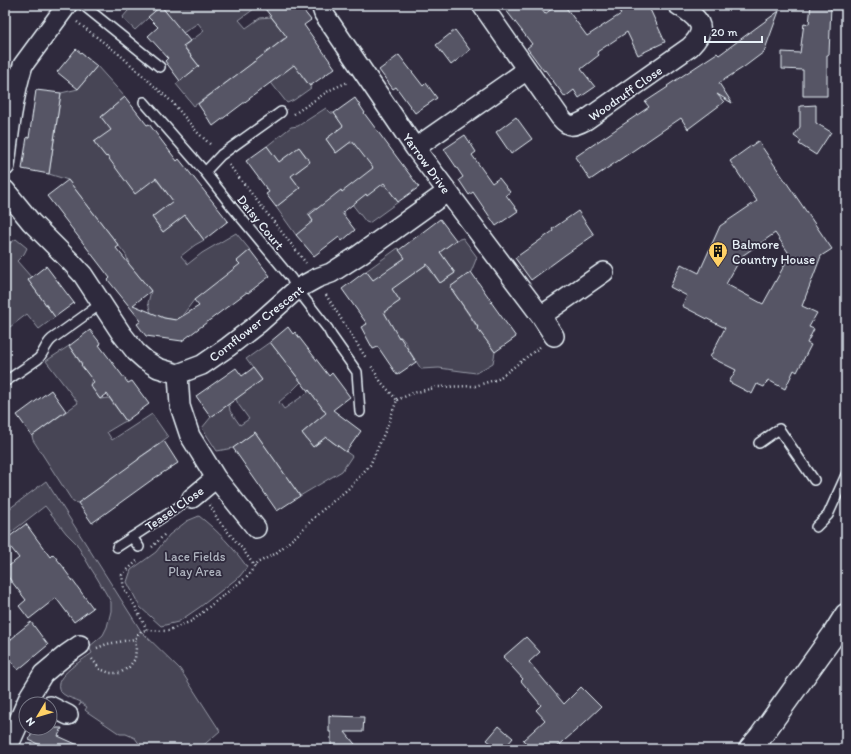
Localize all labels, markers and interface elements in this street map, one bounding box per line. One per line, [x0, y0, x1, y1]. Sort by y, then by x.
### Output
scale bar [705, 18, 762, 44]
text: 20 m [711, 25, 738, 39]
street label: Woodruff Close [586, 63, 665, 124]
street label: Yarrow Drive [400, 130, 454, 196]
street label: Daisy Court [234, 192, 287, 253]
place label: Balmore Country House [732, 237, 815, 267]
building icon: Balmore Country House [707, 240, 729, 268]
street label: Cornflower Crescent [206, 282, 306, 365]
street label: Teasel Close [142, 483, 206, 534]
park label: Lace Fields Play Area [164, 549, 226, 579]
north arrow [18, 696, 58, 736]
text: N [23, 715, 38, 729]

